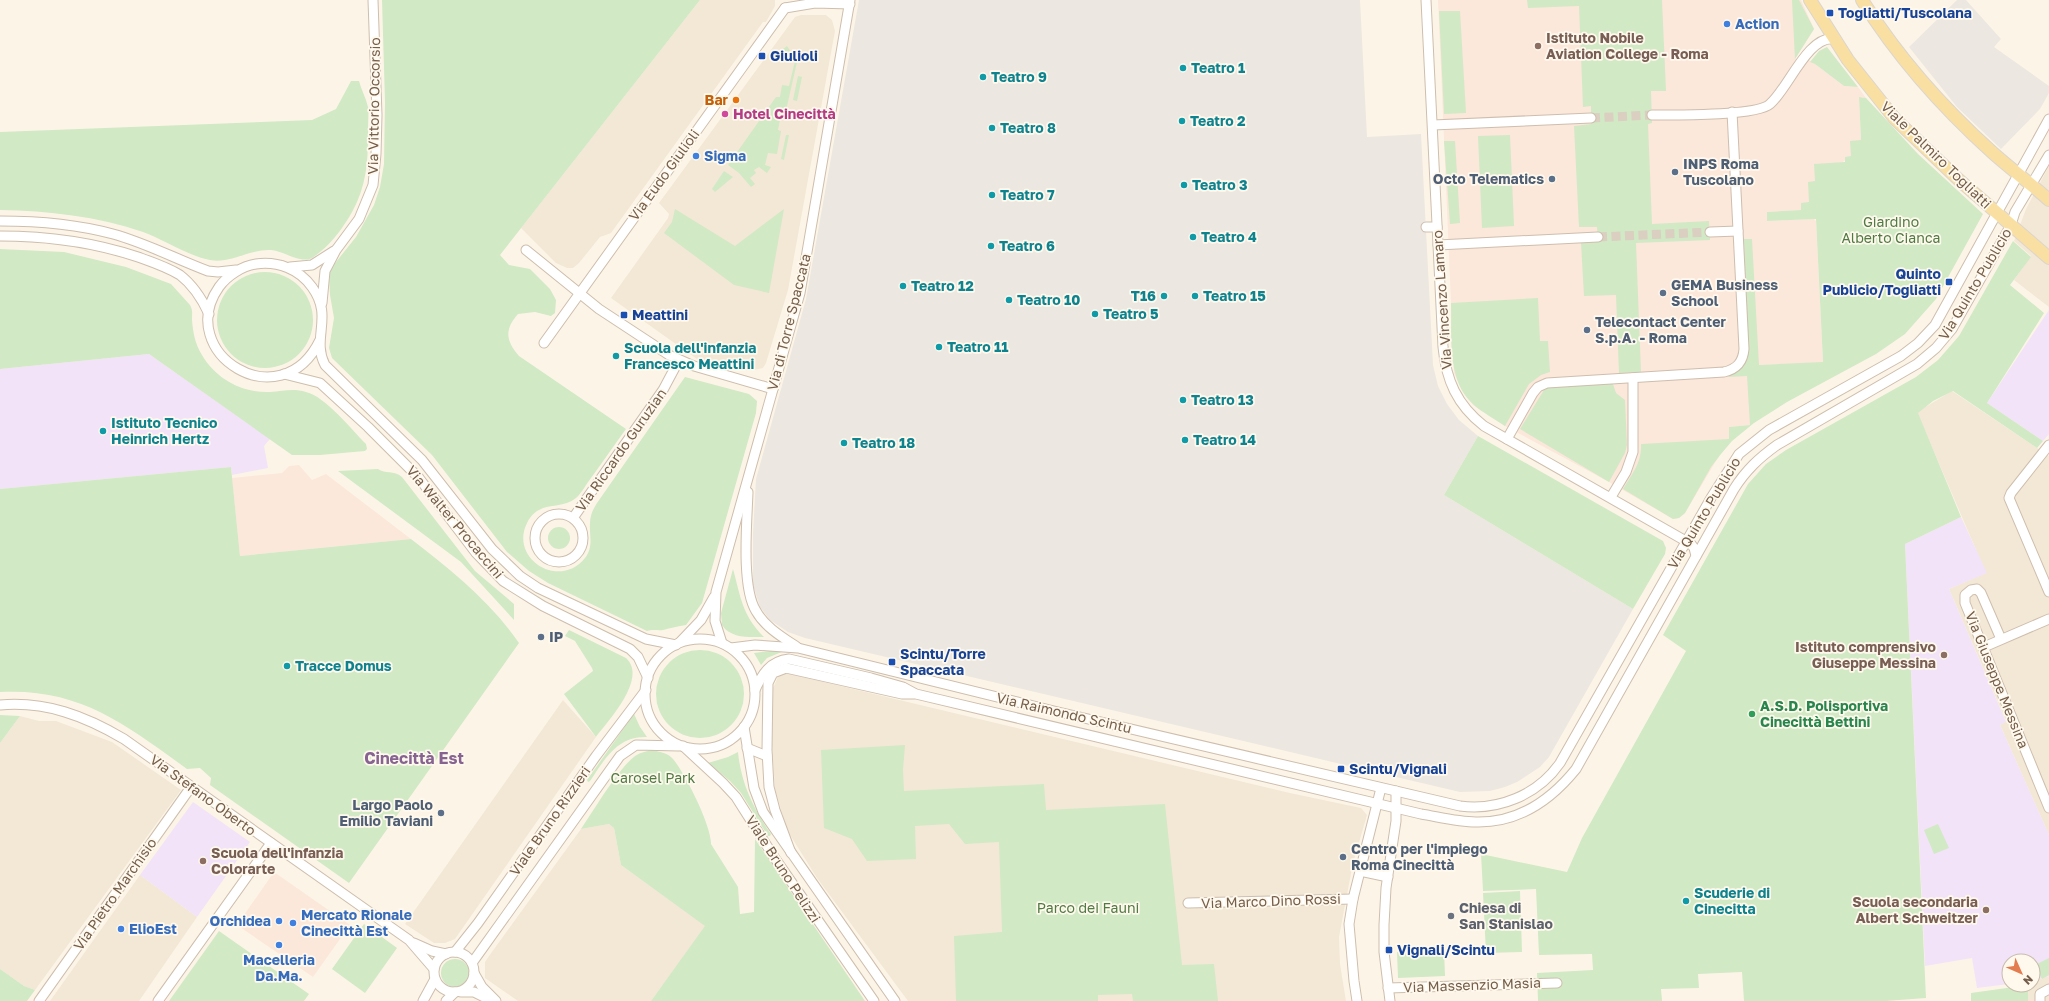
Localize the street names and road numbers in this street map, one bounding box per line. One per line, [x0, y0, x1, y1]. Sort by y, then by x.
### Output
street label: Via Vittorio Occorsio [364, 37, 383, 175]
street label: Viale Palmiro Togliatti [1878, 97, 1995, 212]
street label: Via Eudo Giulioli [625, 126, 703, 224]
street label: Via Quinto Publicio [1934, 225, 2015, 343]
street label: Via Vincenzo Lamaro [1428, 230, 1455, 370]
street label: Via di Torre Spaccata [763, 252, 814, 392]
street label: Via Riccardo Guruzian [572, 385, 670, 515]
street label: Via Quinto Publicio [1663, 454, 1744, 572]
street label: Via Walter Procaccini [403, 462, 508, 582]
street label: Via Giuseppe Messina [1962, 609, 2033, 751]
street label: Via Raimondo Scintu [995, 689, 1133, 736]
street label: Via Stefano Oberto [147, 750, 260, 839]
street label: Viale Bruno Rizzieri [505, 763, 594, 879]
street label: Viale Bruno Pelizzi [742, 812, 824, 926]
street label: Via Pietro Marchisio [69, 834, 160, 953]
street label: Via Marco Dino Rossi [1201, 890, 1341, 911]
street label: Via Massenzio Masia [1403, 974, 1541, 995]

